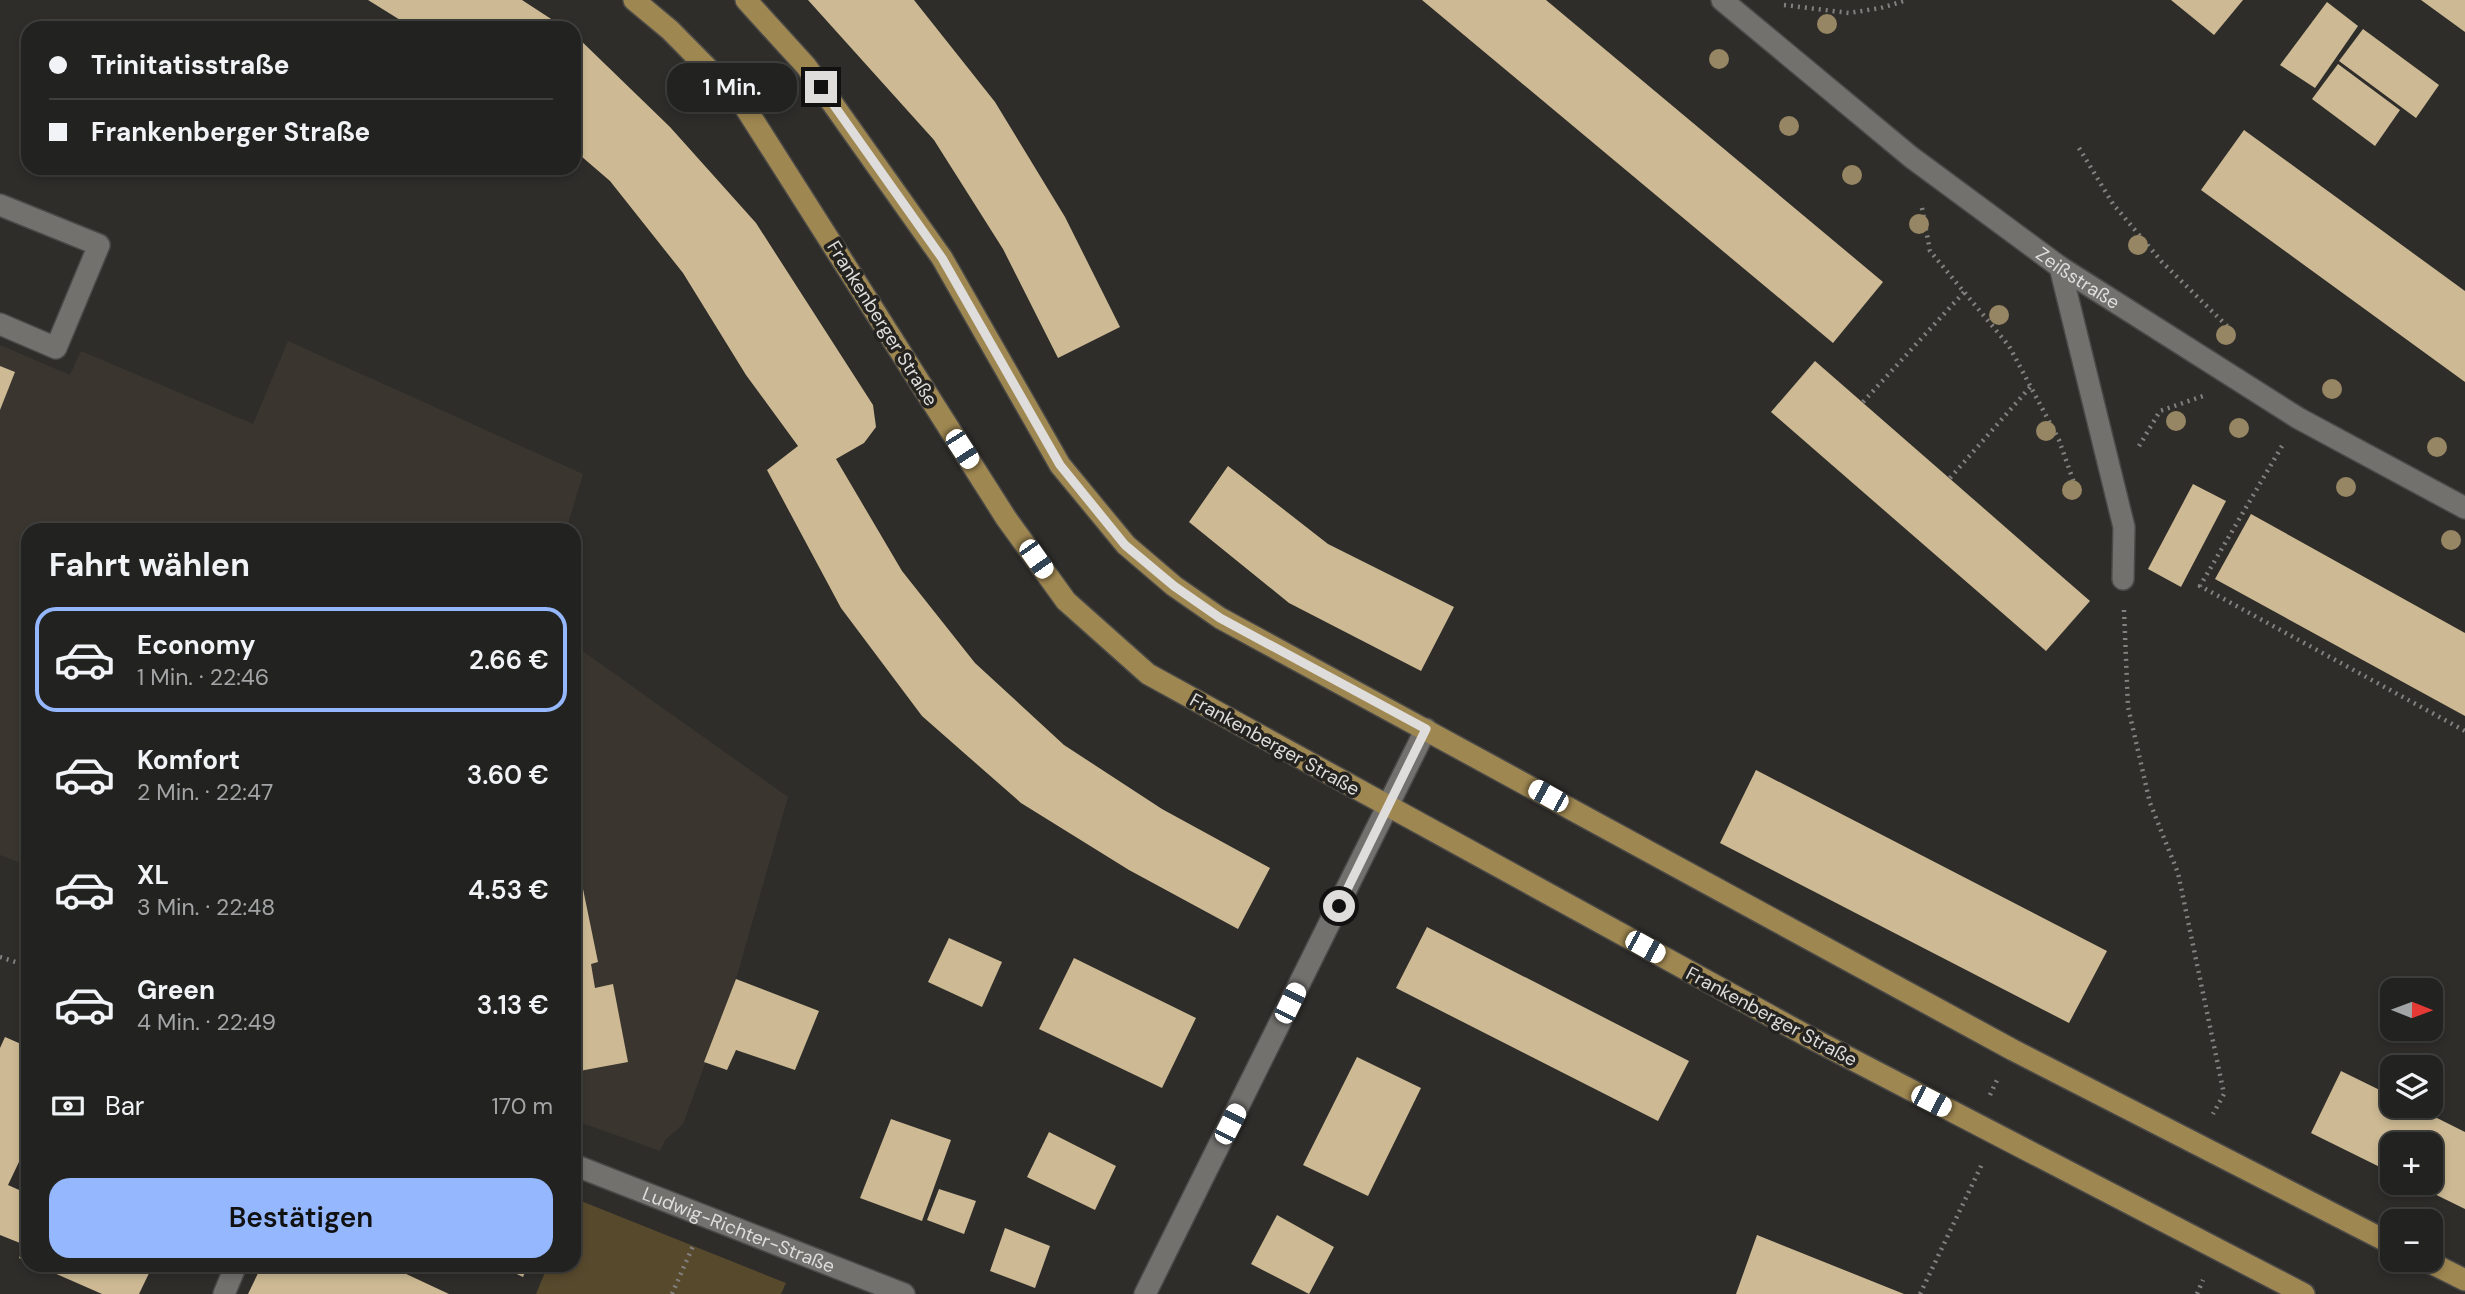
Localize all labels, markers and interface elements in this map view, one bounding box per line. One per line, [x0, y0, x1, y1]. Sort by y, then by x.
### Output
text: Trinitatisstraße [91, 48, 289, 82]
callout: 1 Min. [667, 62, 796, 112]
route end [805, 71, 837, 103]
text: 1 Min. [702, 72, 762, 102]
text: Frankenberger Straße [91, 115, 370, 149]
street label: Frankenberger Straße [821, 236, 944, 411]
street label: Zeißstraße [2031, 242, 2124, 315]
car [942, 426, 983, 472]
car [1016, 536, 1057, 582]
text: Fahrt wählen [49, 544, 250, 586]
icon: car [53, 628, 116, 691]
text: Economy [137, 628, 255, 662]
text: 2.66 € [469, 643, 549, 677]
text: 1 Min. · 22:46 [137, 662, 269, 692]
street label: Frankenberger Straße [1185, 687, 1364, 802]
icon: car [53, 743, 116, 806]
text: Komfort [137, 743, 240, 777]
text: 3.60 € [467, 758, 549, 792]
text: 2 Min. · 22:47 [137, 777, 273, 807]
car [1525, 777, 1572, 815]
icon: car [53, 858, 116, 921]
text: XL [137, 858, 169, 892]
text: 4.53 € [468, 873, 549, 907]
route start [1323, 890, 1355, 922]
text: 3 Min. · 22:48 [137, 892, 275, 922]
car [1622, 928, 1669, 966]
street label: Frankenberger Straße [1682, 961, 1862, 1072]
icon: car [53, 973, 116, 1036]
text: Green [137, 973, 215, 1007]
north arrow [2380, 978, 2443, 1041]
map controls [2380, 978, 2443, 1272]
car [1272, 980, 1309, 1026]
text: 3.13 € [477, 988, 549, 1022]
text: 4 Min. · 22:49 [137, 1007, 276, 1037]
button: layers [2380, 1055, 2443, 1118]
car [1908, 1082, 1955, 1120]
icon: cash [49, 1087, 87, 1125]
text: Bar [105, 1089, 144, 1123]
text: 170 m [492, 1091, 553, 1121]
car [1212, 1101, 1249, 1147]
button: + [2380, 1132, 2443, 1195]
button: Bestätigen [49, 1178, 553, 1258]
street label: Ludwig-Richter-Straße [639, 1181, 839, 1279]
button: − [2380, 1209, 2443, 1272]

